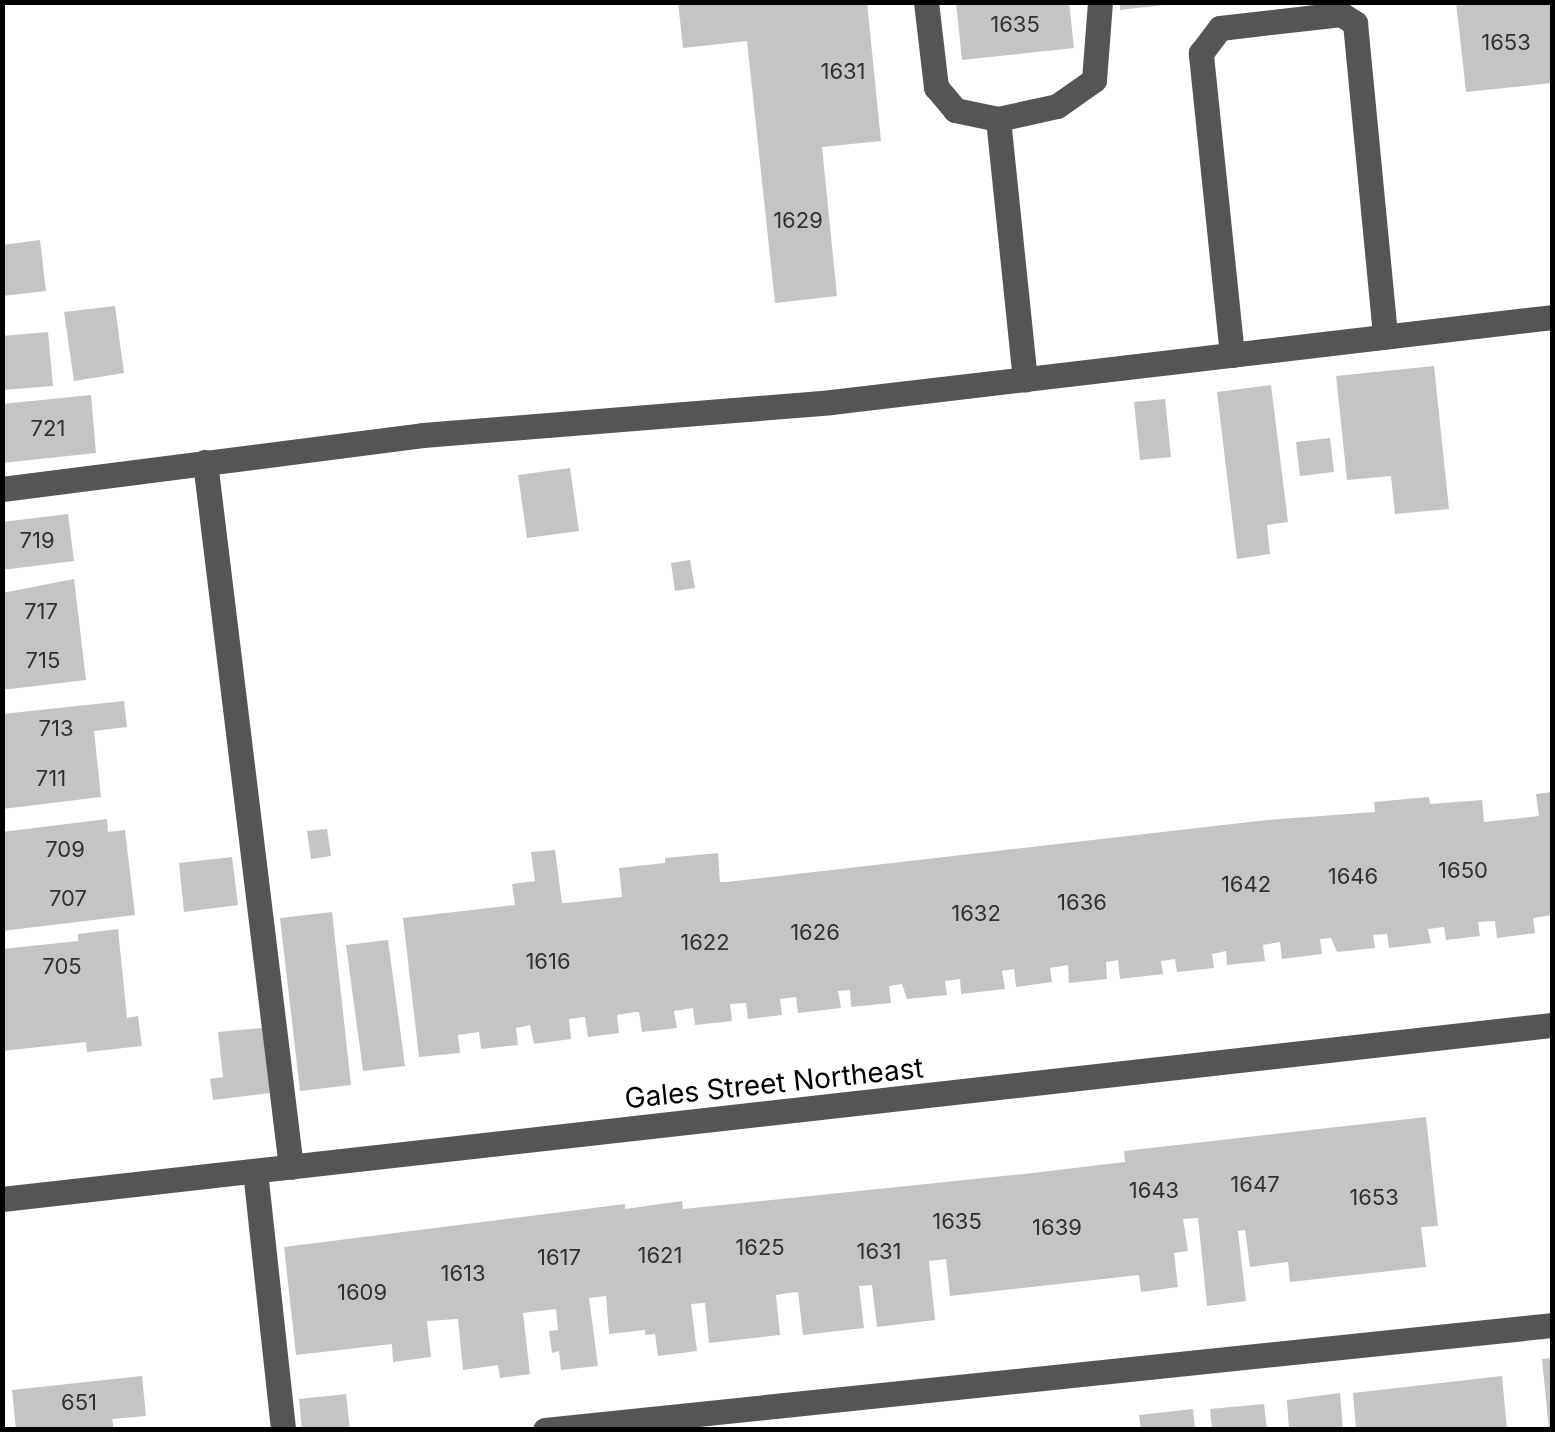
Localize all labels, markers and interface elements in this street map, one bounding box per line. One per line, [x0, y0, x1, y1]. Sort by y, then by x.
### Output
house number: 1635 [990, 12, 1040, 38]
house number: 1653 [1481, 30, 1531, 56]
house number: 1631 [820, 59, 866, 85]
house number: 1629 [773, 208, 823, 234]
house number: 721 [31, 416, 65, 442]
house number: 719 [19, 528, 55, 554]
house number: 717 [24, 599, 58, 625]
house number: 715 [26, 648, 60, 674]
house number: 713 [39, 716, 73, 742]
house number: 711 [36, 766, 66, 792]
house number: 709 [45, 837, 85, 863]
house number: 1650 [1438, 858, 1488, 884]
house number: 1646 [1328, 864, 1378, 890]
house number: 1642 [1221, 872, 1271, 898]
house number: 707 [49, 886, 87, 912]
house number: 1636 [1057, 890, 1107, 916]
house number: 1632 [951, 901, 1001, 927]
house number: 1626 [790, 920, 840, 946]
house number: 1622 [680, 930, 730, 956]
house number: 1616 [525, 949, 571, 975]
house number: 705 [42, 954, 82, 980]
street label: Gales Street Northeast [623, 1051, 925, 1115]
house number: 1647 [1230, 1172, 1280, 1198]
house number: 1643 [1129, 1178, 1179, 1204]
house number: 1653 [1349, 1185, 1399, 1211]
house number: 1635 [932, 1209, 982, 1235]
house number: 1639 [1032, 1215, 1082, 1241]
house number: 1625 [735, 1235, 785, 1261]
house number: 1631 [856, 1239, 902, 1265]
house number: 1621 [638, 1243, 682, 1269]
house number: 1617 [537, 1245, 581, 1271]
house number: 1613 [440, 1261, 486, 1287]
house number: 1609 [337, 1280, 387, 1306]
house number: 651 [61, 1390, 97, 1416]

